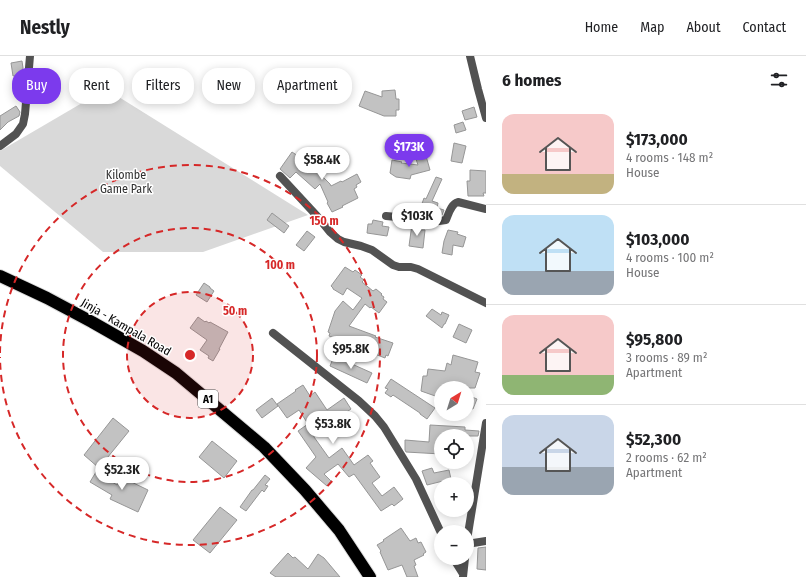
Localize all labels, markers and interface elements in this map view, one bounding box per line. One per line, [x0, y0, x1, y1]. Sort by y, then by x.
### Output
text: Nestly [20, 16, 70, 39]
text: Home [585, 19, 618, 36]
text: Map [640, 19, 664, 36]
text: About [686, 19, 721, 36]
text: Contact [743, 19, 786, 36]
chip: Buy [12, 68, 61, 104]
chip: Rent [69, 68, 124, 104]
chip: Filters [132, 68, 194, 104]
chip: New [202, 68, 255, 104]
chip: Apartment [263, 68, 352, 104]
icon: filters [768, 69, 790, 91]
text: 6 homes [502, 70, 561, 91]
text: $173,000 [626, 129, 688, 150]
icon: home [534, 130, 582, 178]
pin: $173K [381, 134, 437, 168]
text: $173K [394, 139, 424, 154]
pin: $58.4K [289, 147, 355, 181]
text: 4 rooms · 148 m² [626, 150, 713, 165]
text: $58.4K [304, 152, 340, 167]
text: House [626, 165, 660, 180]
park label: Kilombe Game Park [100, 168, 152, 196]
pin: $103K [389, 203, 445, 237]
text: $103K [401, 208, 433, 223]
text: 150 m [309, 214, 339, 228]
text: $103,000 [626, 229, 690, 250]
icon: home [534, 231, 582, 279]
text: 4 rooms · 100 m² [626, 250, 714, 265]
text: 100 m [265, 258, 295, 272]
text: House [626, 265, 660, 280]
street label: Jinja - Kampala Road [78, 296, 174, 358]
text: 50 m [223, 304, 247, 318]
text: $95,800 [626, 329, 683, 350]
icon: home [534, 331, 582, 379]
pin: $95.8K [318, 336, 384, 370]
text: $95.8K [333, 341, 369, 356]
centre of rings [183, 348, 197, 362]
text: 3 rooms · 89 m² [626, 350, 708, 365]
text: Apartment [626, 365, 682, 380]
north arrow [434, 381, 474, 421]
map controls [434, 381, 474, 565]
road number: A1 [198, 390, 218, 408]
pin: $53.8K [300, 411, 366, 445]
text: $53.8K [315, 416, 351, 431]
button: locate [434, 429, 474, 469]
text: $52,300 [626, 429, 681, 450]
icon: home [534, 431, 582, 479]
text: 2 rooms · 62 m² [626, 450, 707, 465]
pin: $52.3K [89, 457, 155, 491]
text: $52.3K [104, 462, 140, 477]
text: Apartment [626, 465, 682, 480]
button: + [434, 477, 474, 517]
button: − [434, 525, 474, 565]

